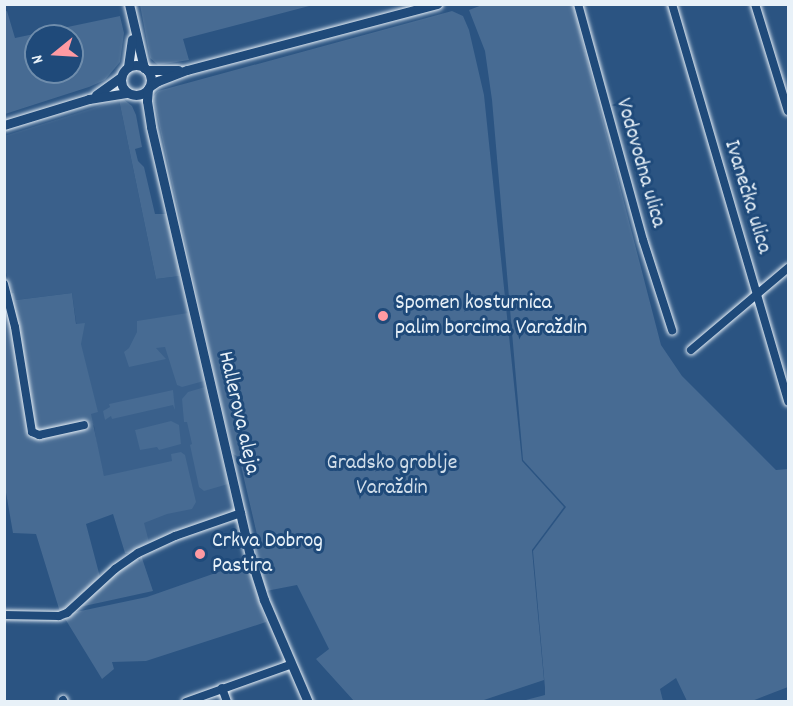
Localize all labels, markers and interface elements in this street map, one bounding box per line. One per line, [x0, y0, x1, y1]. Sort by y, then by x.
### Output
north arrow [24, 24, 84, 84]
text: N [26, 52, 50, 66]
street label: Vodovodna ulica [609, 95, 671, 231]
street label: Ivanečka ulica [717, 137, 777, 257]
place label: Spomen kosturnica palim borcima Varaždin [395, 290, 587, 342]
marker: Spomen kosturnica palim borcima Varaždin [376, 309, 390, 323]
street label: Hallerova aleja [211, 349, 265, 477]
park label: Gradsko groblje Varaždin [327, 450, 457, 502]
place label: Crkva Dobrog Pastira [212, 528, 323, 580]
marker: Crkva Dobrog Pastira [193, 547, 207, 561]

